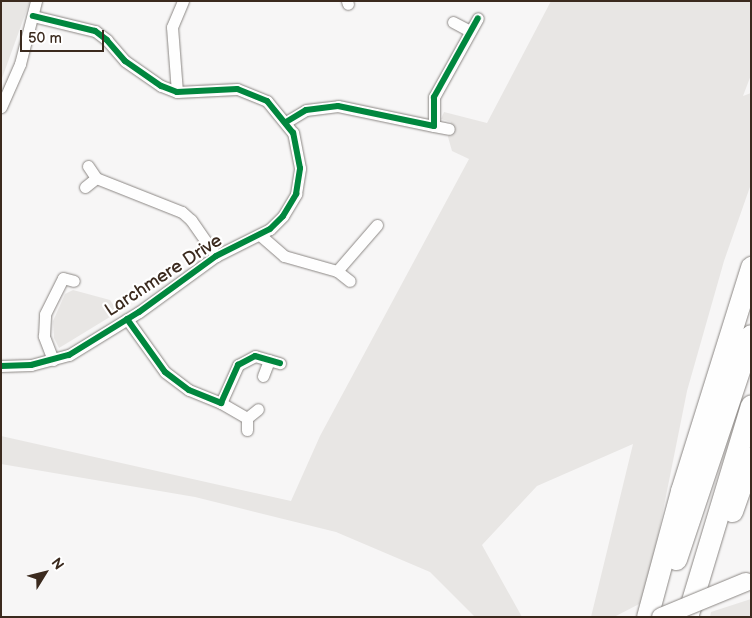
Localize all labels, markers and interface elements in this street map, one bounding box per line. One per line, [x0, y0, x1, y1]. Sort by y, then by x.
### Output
scale bar [22, 20, 106, 52]
text: 50 m [28, 29, 62, 48]
street label: Larchmere Drive [101, 230, 227, 322]
north arrow [20, 548, 70, 598]
text: N [48, 555, 68, 573]

